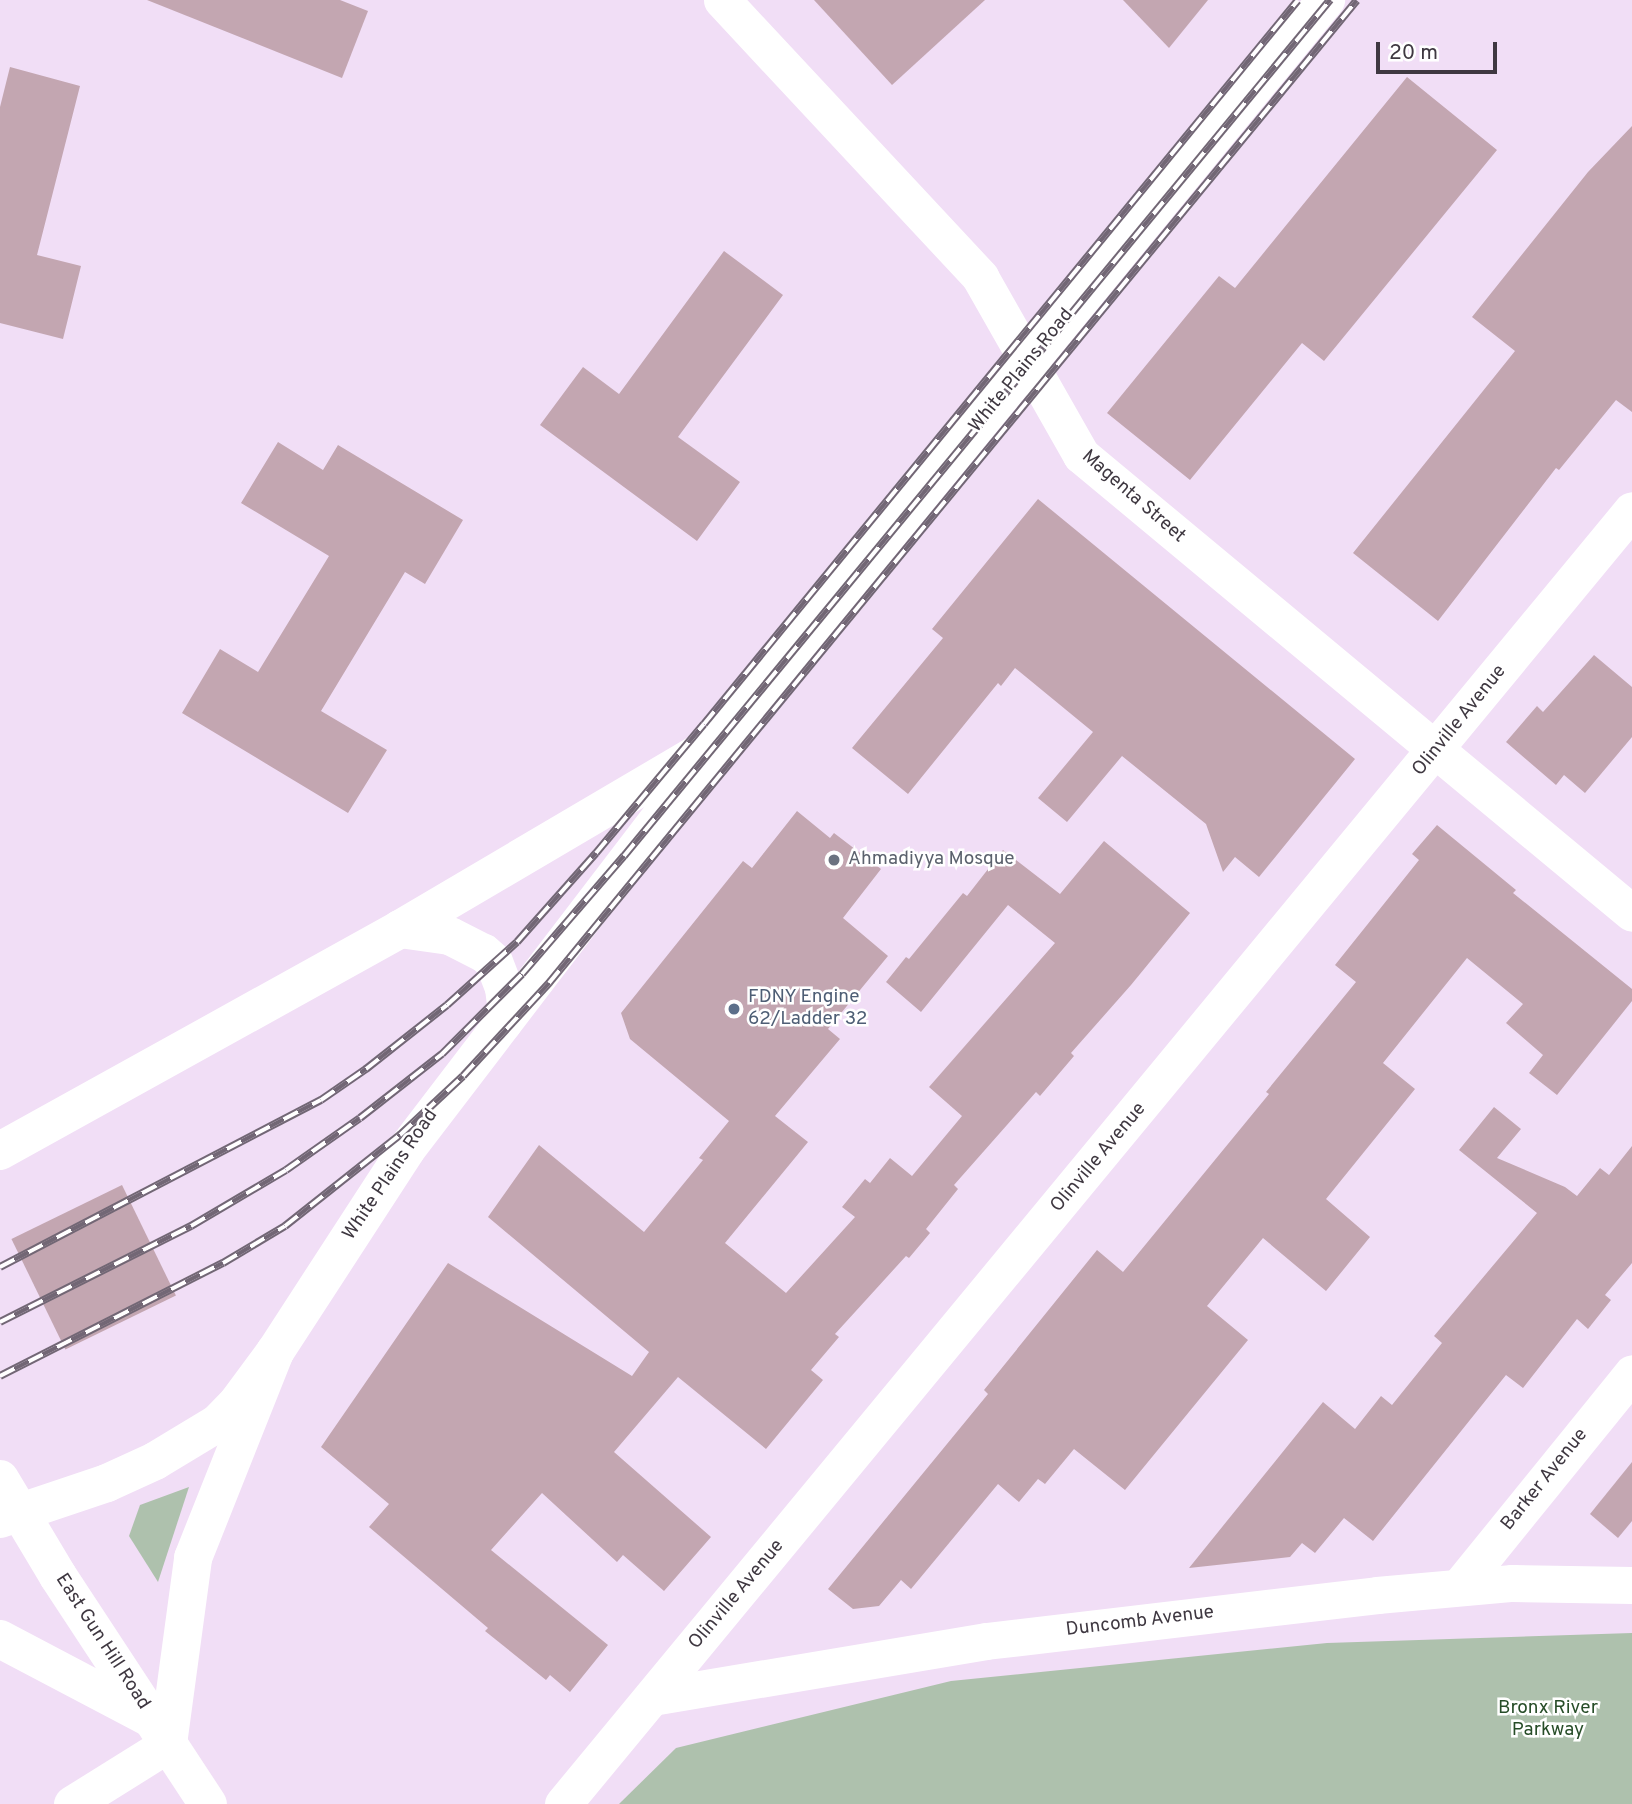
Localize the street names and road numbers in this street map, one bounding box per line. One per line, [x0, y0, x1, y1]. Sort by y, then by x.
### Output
street label: White Plains Road [965, 304, 1079, 438]
street label: Magenta Street [1076, 446, 1190, 548]
street label: Olinville Avenue [1408, 661, 1512, 781]
street label: Olinville Avenue [1046, 1098, 1152, 1218]
street label: White Plains Road [339, 1105, 443, 1245]
street label: Barker Avenue [1497, 1424, 1593, 1536]
street label: Olinville Avenue [684, 1535, 790, 1655]
street label: East Gun Hill Road [50, 1570, 154, 1714]
street label: Duncomb Avenue [1064, 1602, 1216, 1642]

